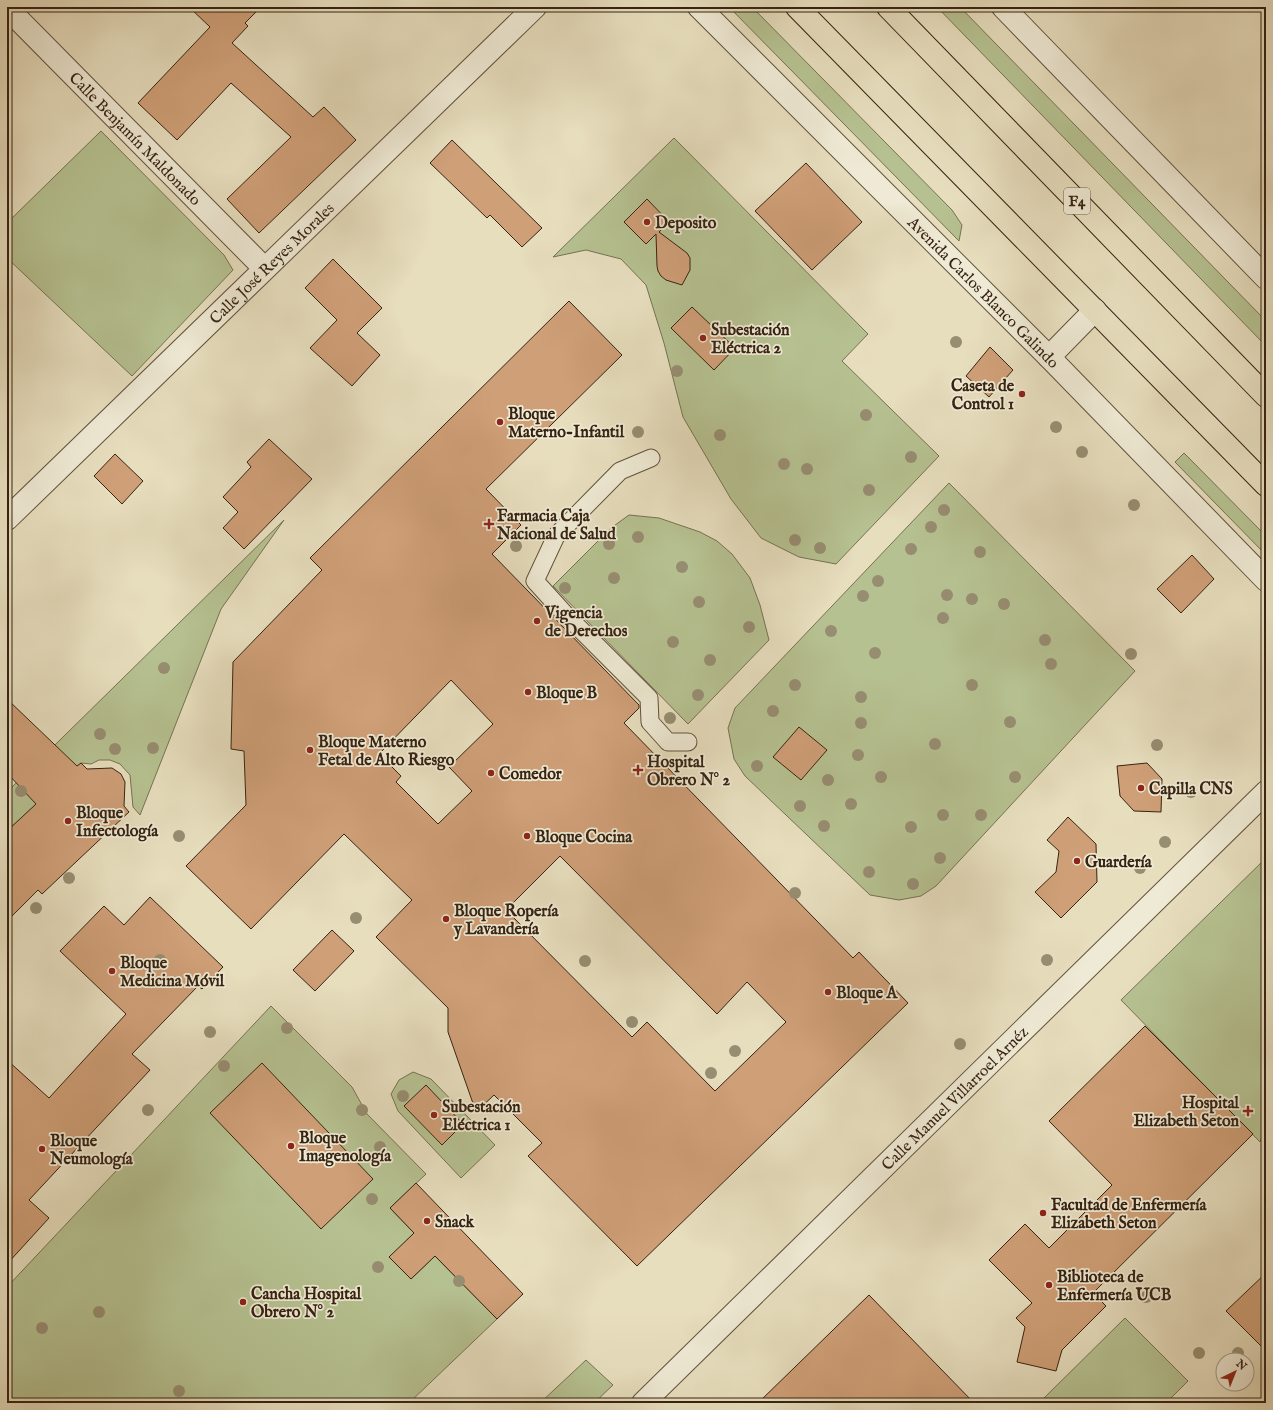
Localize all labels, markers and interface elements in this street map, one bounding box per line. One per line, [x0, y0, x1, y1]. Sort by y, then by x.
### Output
street label: Calle Benjamín Maldonado [64, 69, 205, 211]
road number: F4 [1064, 188, 1090, 214]
street label: Calle José Reyes Morales [206, 199, 339, 329]
street label: Avenida Carlos Blanco Galindo [902, 213, 1063, 374]
place label: Deposito [655, 214, 717, 234]
marker: Deposito [642, 217, 652, 227]
place label: Subestación Eléctrica 2 [711, 321, 790, 359]
marker: Subestación Eléctrica 2 [698, 333, 708, 343]
place label: Caseta de Control 1 [951, 377, 1015, 415]
marker: Caseta de Control 1 [1017, 389, 1027, 399]
place label: Bloque Materno-Infantil [508, 405, 625, 443]
marker: Bloque Materno-Infantil [495, 417, 505, 427]
place label: Farmacia Caja Nacional de Salud [496, 507, 616, 545]
marker: Farmacia Caja Nacional de Salud [484, 519, 494, 529]
place label: Vigencia de Derechos [544, 604, 628, 642]
marker: Vigencia de Derechos [532, 616, 542, 626]
place label: Bloque B [536, 684, 598, 704]
marker: Bloque B [523, 687, 533, 697]
place label: Bloque Materno Fetal de Alto Riesgo [318, 733, 455, 771]
marker: Bloque Materno Fetal de Alto Riesgo [305, 745, 315, 755]
place label: Hospital Obrero N° 2 [647, 753, 730, 791]
marker: Hospital Obrero N° 2 [632, 764, 644, 776]
place label: Comedor [499, 765, 562, 785]
marker: Comedor [486, 768, 496, 778]
place label: Capilla CNS [1149, 780, 1233, 800]
marker: Capilla CNS [1136, 783, 1146, 793]
place label: Bloque Infectología [76, 804, 159, 842]
marker: Bloque Infectología [63, 816, 73, 826]
place label: Bloque Cocina [535, 828, 633, 848]
marker: Bloque Cocina [522, 831, 532, 841]
place label: Guardería [1085, 853, 1153, 873]
marker: Guardería [1072, 856, 1082, 866]
place label: Bloque Ropería y Lavandería [453, 902, 559, 940]
marker: Bloque Ropería y Lavandería [441, 914, 451, 924]
place label: Bloque Medicina Móvil [120, 954, 225, 992]
marker: Bloque Medicina Móvil [107, 966, 117, 976]
place label: Bloque A [836, 984, 899, 1004]
marker: Bloque A [823, 987, 833, 997]
street label: Calle Manuel Villarroel Arnéz [878, 1023, 1033, 1176]
place label: Hospital Elizabeth Seton [1133, 1094, 1240, 1132]
place label: Subestación Eléctrica 1 [442, 1098, 521, 1136]
marker: Hospital Elizabeth Seton [1242, 1105, 1254, 1117]
marker: Subestación Eléctrica 1 [429, 1110, 439, 1120]
place label: Bloque Imagenología [299, 1129, 392, 1167]
place label: Bloque Neumología [49, 1132, 134, 1170]
marker: Bloque Imagenología [286, 1141, 296, 1151]
marker: Bloque Neumología [37, 1144, 47, 1154]
place label: Facultad de Enfermería Elizabeth Seton [1051, 1196, 1208, 1234]
marker: Facultad de Enfermería Elizabeth Seton [1038, 1208, 1048, 1218]
place label: Snack [435, 1213, 475, 1233]
marker: Snack [422, 1216, 432, 1226]
place label: Biblioteca de Enfermería UCB [1057, 1268, 1172, 1306]
marker: Biblioteca de Enfermería UCB [1044, 1280, 1054, 1290]
place label: Cancha Hospital Obrero N° 2 [251, 1285, 362, 1323]
marker: Cancha Hospital Obrero N° 2 [238, 1297, 248, 1307]
north arrow [1215, 1352, 1255, 1392]
text: N [1232, 1356, 1250, 1374]

